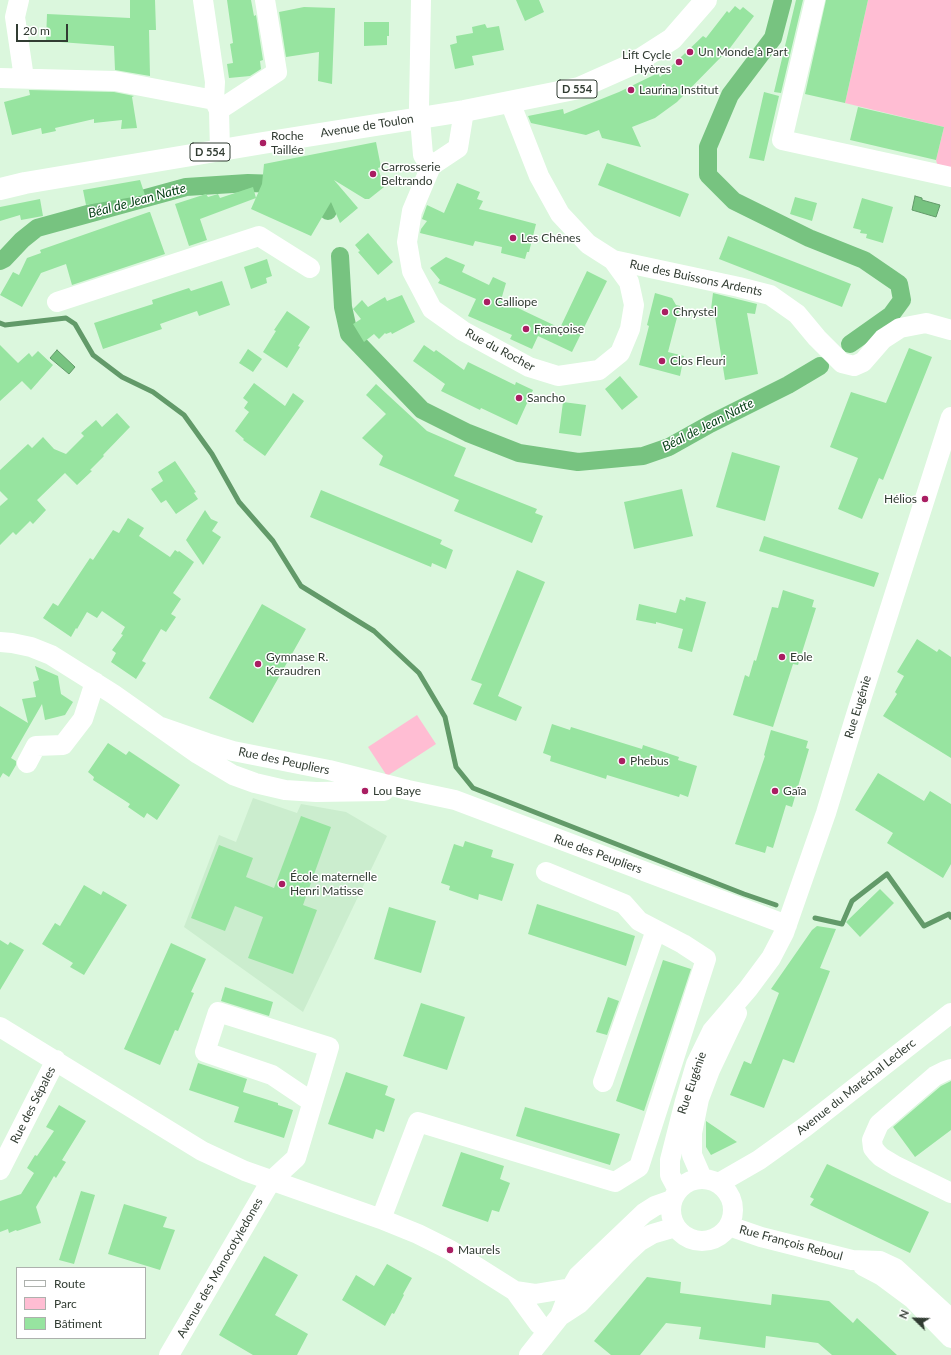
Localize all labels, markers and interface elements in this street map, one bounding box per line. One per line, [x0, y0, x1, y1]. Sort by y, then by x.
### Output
scale bar [18, 16, 70, 42]
text: 20 m [23, 23, 50, 38]
place label: Un Monde à Part [698, 45, 788, 59]
marker: Un Monde à Part [685, 47, 695, 57]
place label: Lift Cycle Hyères [622, 48, 671, 76]
marker: Lift Cycle Hyères [674, 57, 684, 67]
road number: D 554 [557, 80, 597, 98]
place label: Laurina Institut [639, 83, 719, 97]
marker: Laurina Institut [626, 85, 636, 95]
street label: Avenue de Toulon [319, 112, 415, 140]
place label: Roche Taillée [271, 129, 304, 157]
marker: Roche Taillée [258, 138, 268, 148]
road number: D 554 [190, 143, 230, 161]
place label: Carrosserie Beltrando [381, 160, 441, 188]
marker: Carrosserie Beltrando [368, 169, 378, 179]
water label: Béal de Jean Natte [86, 180, 188, 222]
place label: Les Chênes [521, 231, 581, 245]
marker: Les Chênes [508, 233, 518, 243]
street label: Rue des Buissons Ardents [628, 257, 764, 299]
place label: Calliope [495, 295, 537, 309]
marker: Calliope [482, 297, 492, 307]
place label: Chrystel [673, 305, 717, 319]
marker: Chrystel [660, 307, 670, 317]
place label: Françoise [534, 322, 584, 336]
marker: Françoise [521, 324, 531, 334]
street label: Rue du Rocher [463, 326, 537, 374]
place label: Clos Fleuri [670, 354, 726, 368]
marker: Clos Fleuri [657, 356, 667, 366]
place label: Sancho [527, 391, 565, 405]
marker: Sancho [514, 393, 524, 403]
water label: Béal de Jean Natte [660, 395, 756, 455]
place label: Hélios [884, 492, 917, 506]
marker: Hélios [920, 494, 930, 504]
place label: Gymnase R. Keraudren [266, 650, 328, 678]
place label: Eole [790, 650, 813, 664]
marker: Eole [777, 652, 787, 662]
marker: Gymnase R. Keraudren [253, 659, 263, 669]
street label: Rue Eugénie [842, 674, 874, 740]
street label: Rue des Peupliers [237, 744, 331, 778]
place label: Phebus [630, 754, 669, 768]
marker: Phebus [617, 756, 627, 766]
place label: Lou Baye [373, 784, 421, 798]
place label: Gaïa [783, 784, 807, 798]
marker: Lou Baye [360, 786, 370, 796]
marker: Gaïa [770, 786, 780, 796]
street label: Rue des Peupliers [552, 831, 644, 877]
place label: École maternelle Henri Matisse [290, 870, 377, 898]
marker: École maternelle Henri Matisse [277, 879, 287, 889]
street label: Avenue du Maréchal Leclerc [793, 1036, 919, 1138]
street label: Rue Eugénie [675, 1050, 709, 1116]
street label: Rue des Sépales [7, 1064, 59, 1146]
street label: Avenue des Monocotyledones [174, 1196, 266, 1340]
street label: Rue François Reboul [738, 1222, 844, 1264]
place label: Maurels [458, 1243, 500, 1257]
marker: Maurels [445, 1245, 455, 1255]
legend [16, 1267, 146, 1339]
text: Route [54, 1276, 85, 1291]
text: Parc [54, 1296, 77, 1311]
north arrow [895, 1299, 935, 1339]
text: N [896, 1308, 911, 1321]
text: Bâtiment [54, 1316, 102, 1331]

